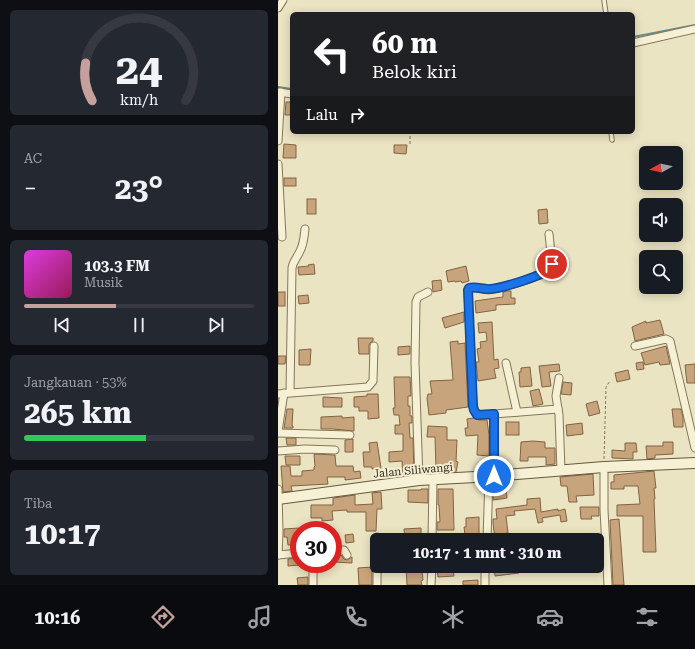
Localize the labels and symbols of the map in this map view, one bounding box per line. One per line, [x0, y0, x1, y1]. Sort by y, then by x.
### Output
north arrow [639, 146, 683, 190]
pin [535, 247, 569, 281]
position arrow [473, 455, 515, 497]
street label: Jalan Siliwangi [373, 460, 454, 480]
speed limit sign: 30 [290, 521, 342, 573]

